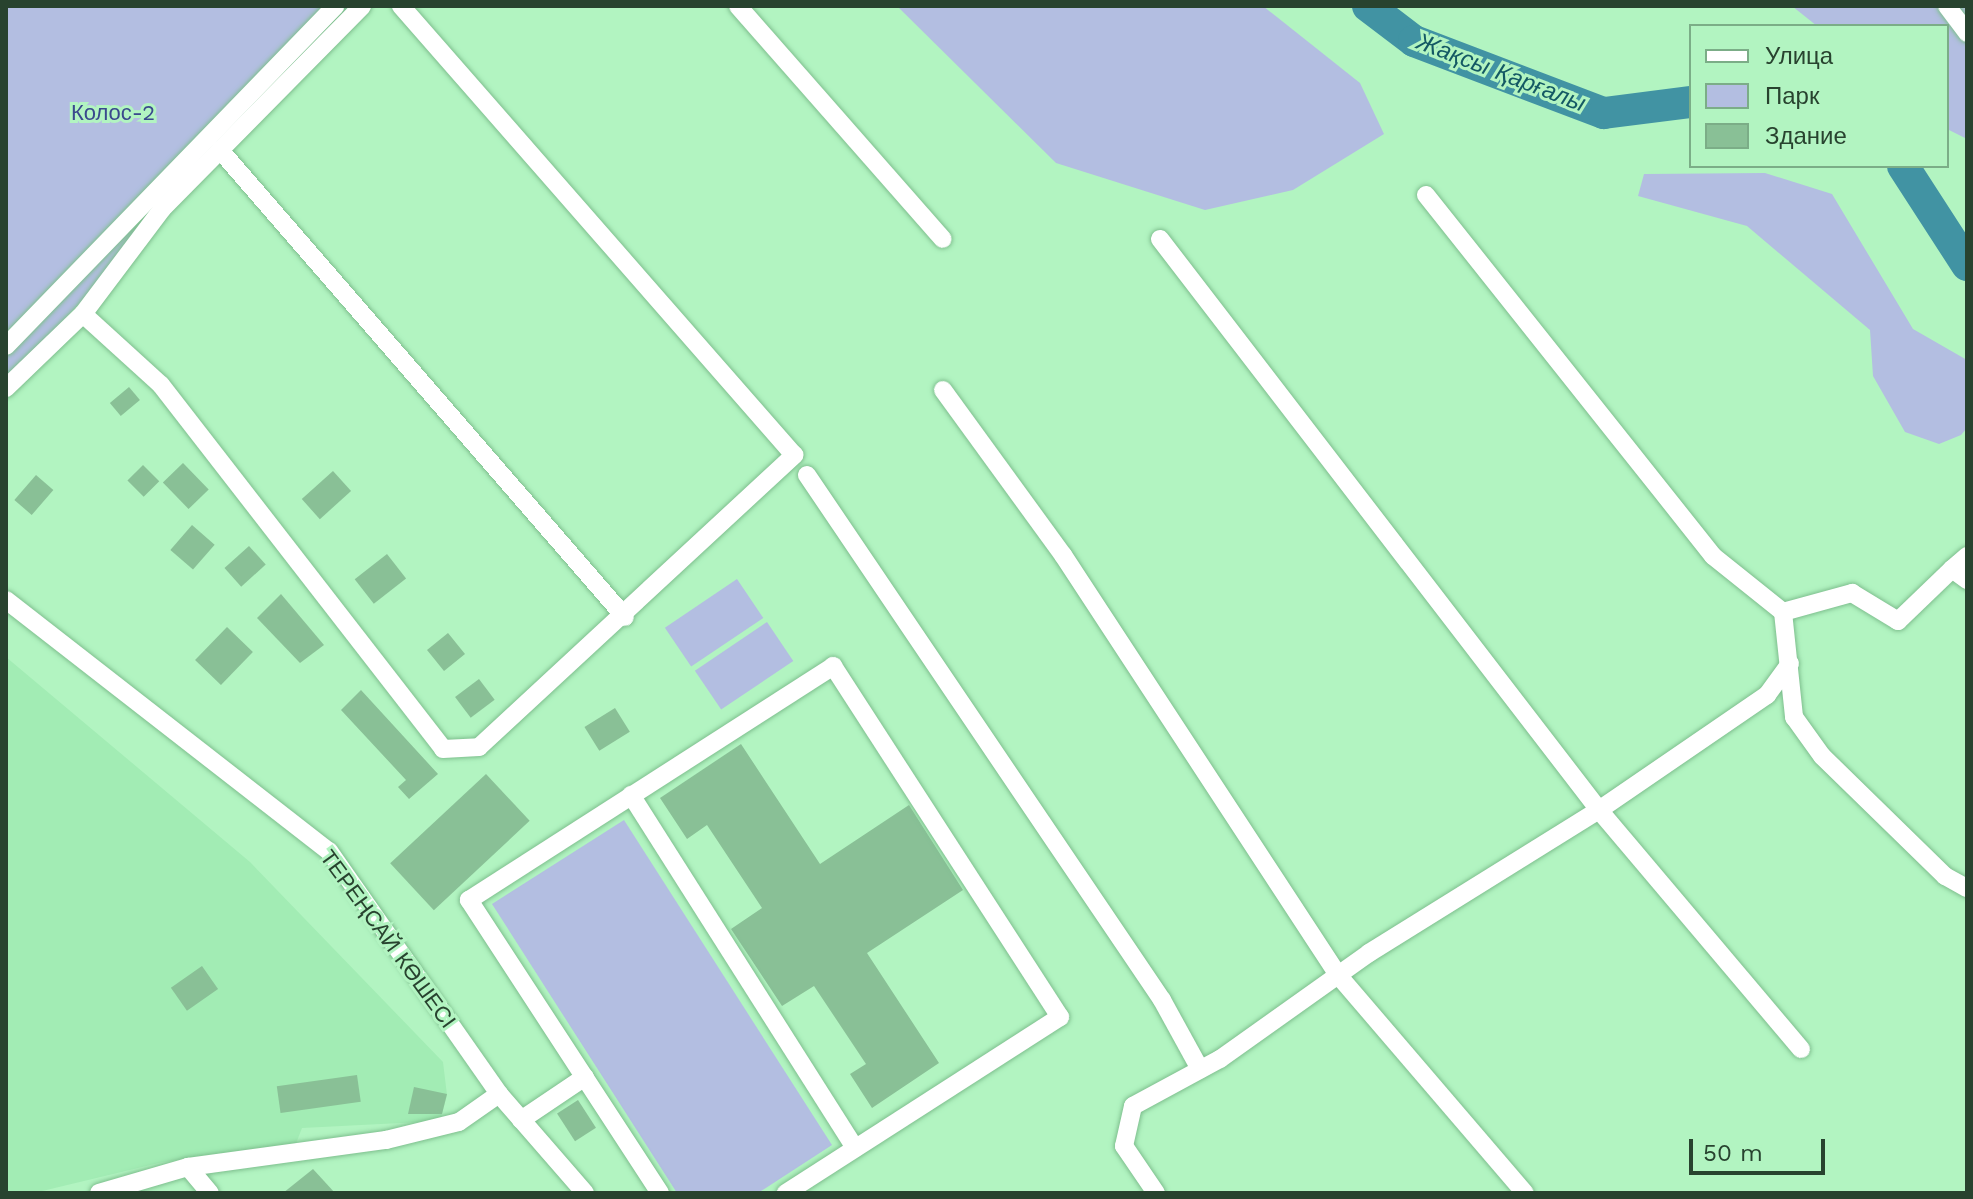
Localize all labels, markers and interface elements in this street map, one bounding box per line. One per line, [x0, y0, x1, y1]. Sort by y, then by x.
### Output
legend [1689, 24, 1949, 168]
water label: Жақсы Қарғалы [1412, 28, 1590, 118]
text: Улица [1765, 42, 1833, 70]
text: Парк [1765, 82, 1819, 110]
park label: Колос-2 [71, 100, 155, 126]
text: Здание [1765, 122, 1847, 150]
street label: ТЕРЕҢСАЙ КӨШЕСІ [315, 845, 461, 1033]
scale bar [1693, 1123, 1829, 1173]
text: 50 m [1703, 1139, 1763, 1167]

